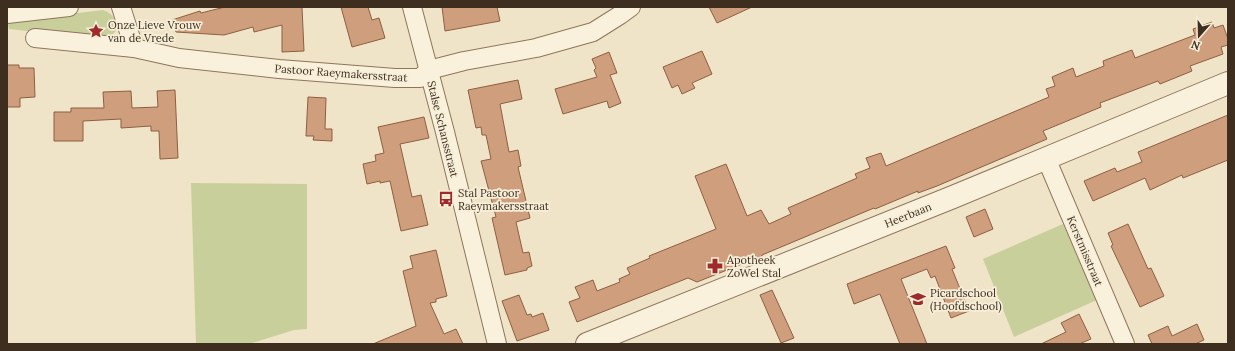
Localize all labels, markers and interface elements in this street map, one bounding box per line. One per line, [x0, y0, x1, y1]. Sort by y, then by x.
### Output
north arrow [1179, 16, 1219, 56]
place label: Onze Lieve Vrouw van de Vrede [108, 18, 201, 45]
place icon: Onze Lieve Vrouw van de Vrede [87, 22, 105, 40]
text: N [1189, 37, 1202, 53]
street label: Pastoor Raeymakersstraat [274, 61, 409, 85]
street label: Stalse Schansstraat [424, 79, 462, 179]
place label: Stal Pastoor Raeymakersstraat [458, 186, 550, 213]
bus stop icon: Stal Pastoor Raeymakersstraat [437, 190, 455, 208]
street label: Heerbaan [882, 199, 934, 231]
street label: Kerstmisstraat [1064, 214, 1106, 289]
place label: Apotheek ZoWel Stal [726, 253, 781, 280]
pharmacy icon: Apotheek ZoWel Stal [706, 257, 724, 275]
place label: Picardschool (Hoofdschool) [930, 286, 1002, 314]
school or university icon: Picardschool (Hoofdschool) [909, 290, 927, 308]

